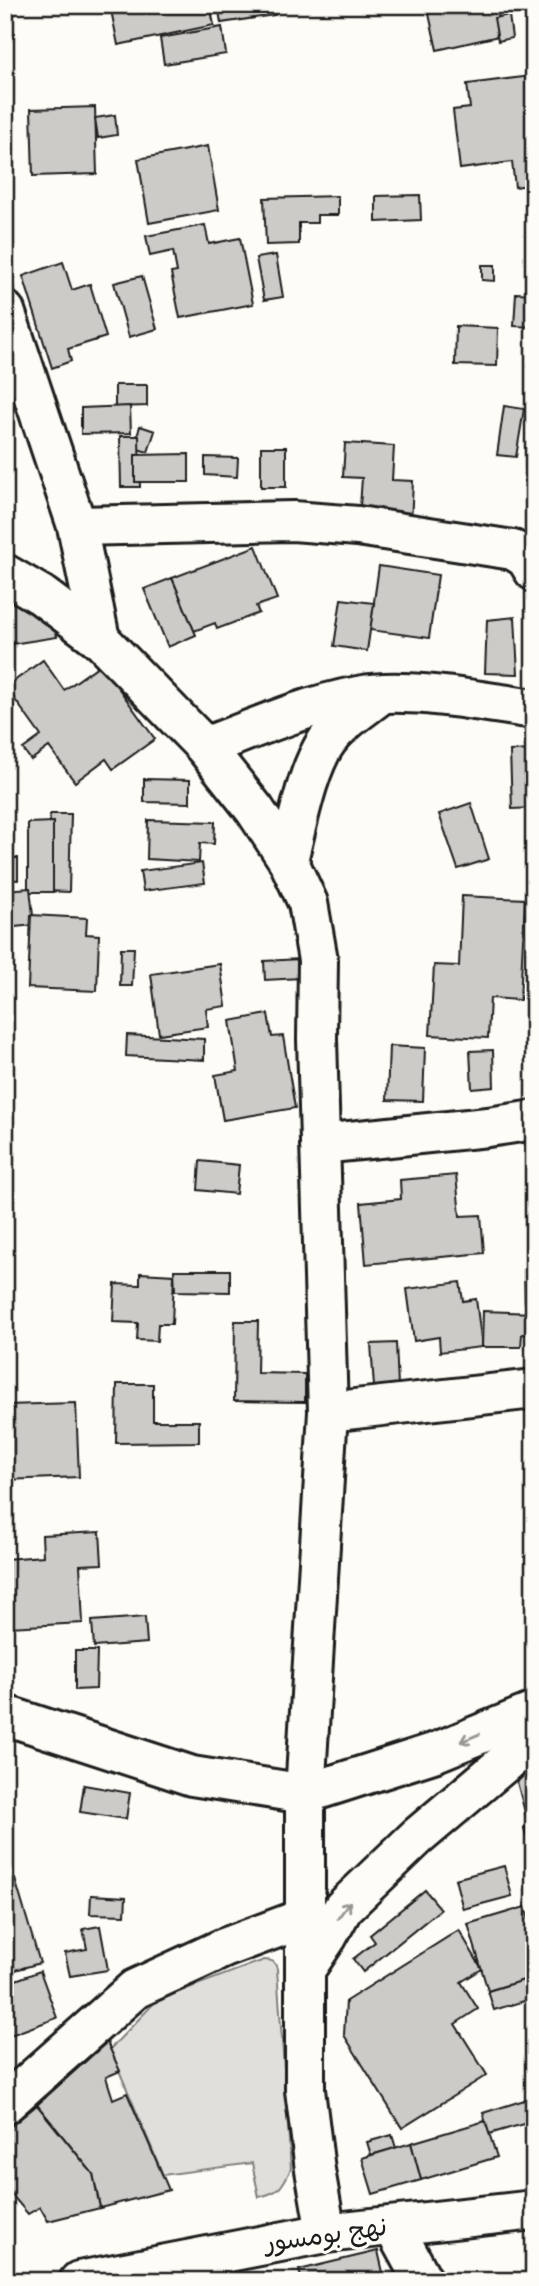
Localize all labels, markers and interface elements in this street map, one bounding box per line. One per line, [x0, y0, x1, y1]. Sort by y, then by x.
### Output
one-way arrow [460, 1732, 482, 1745]
one-way arrow [337, 1901, 351, 1920]
street label: نهج بومسور [261, 2211, 389, 2262]

